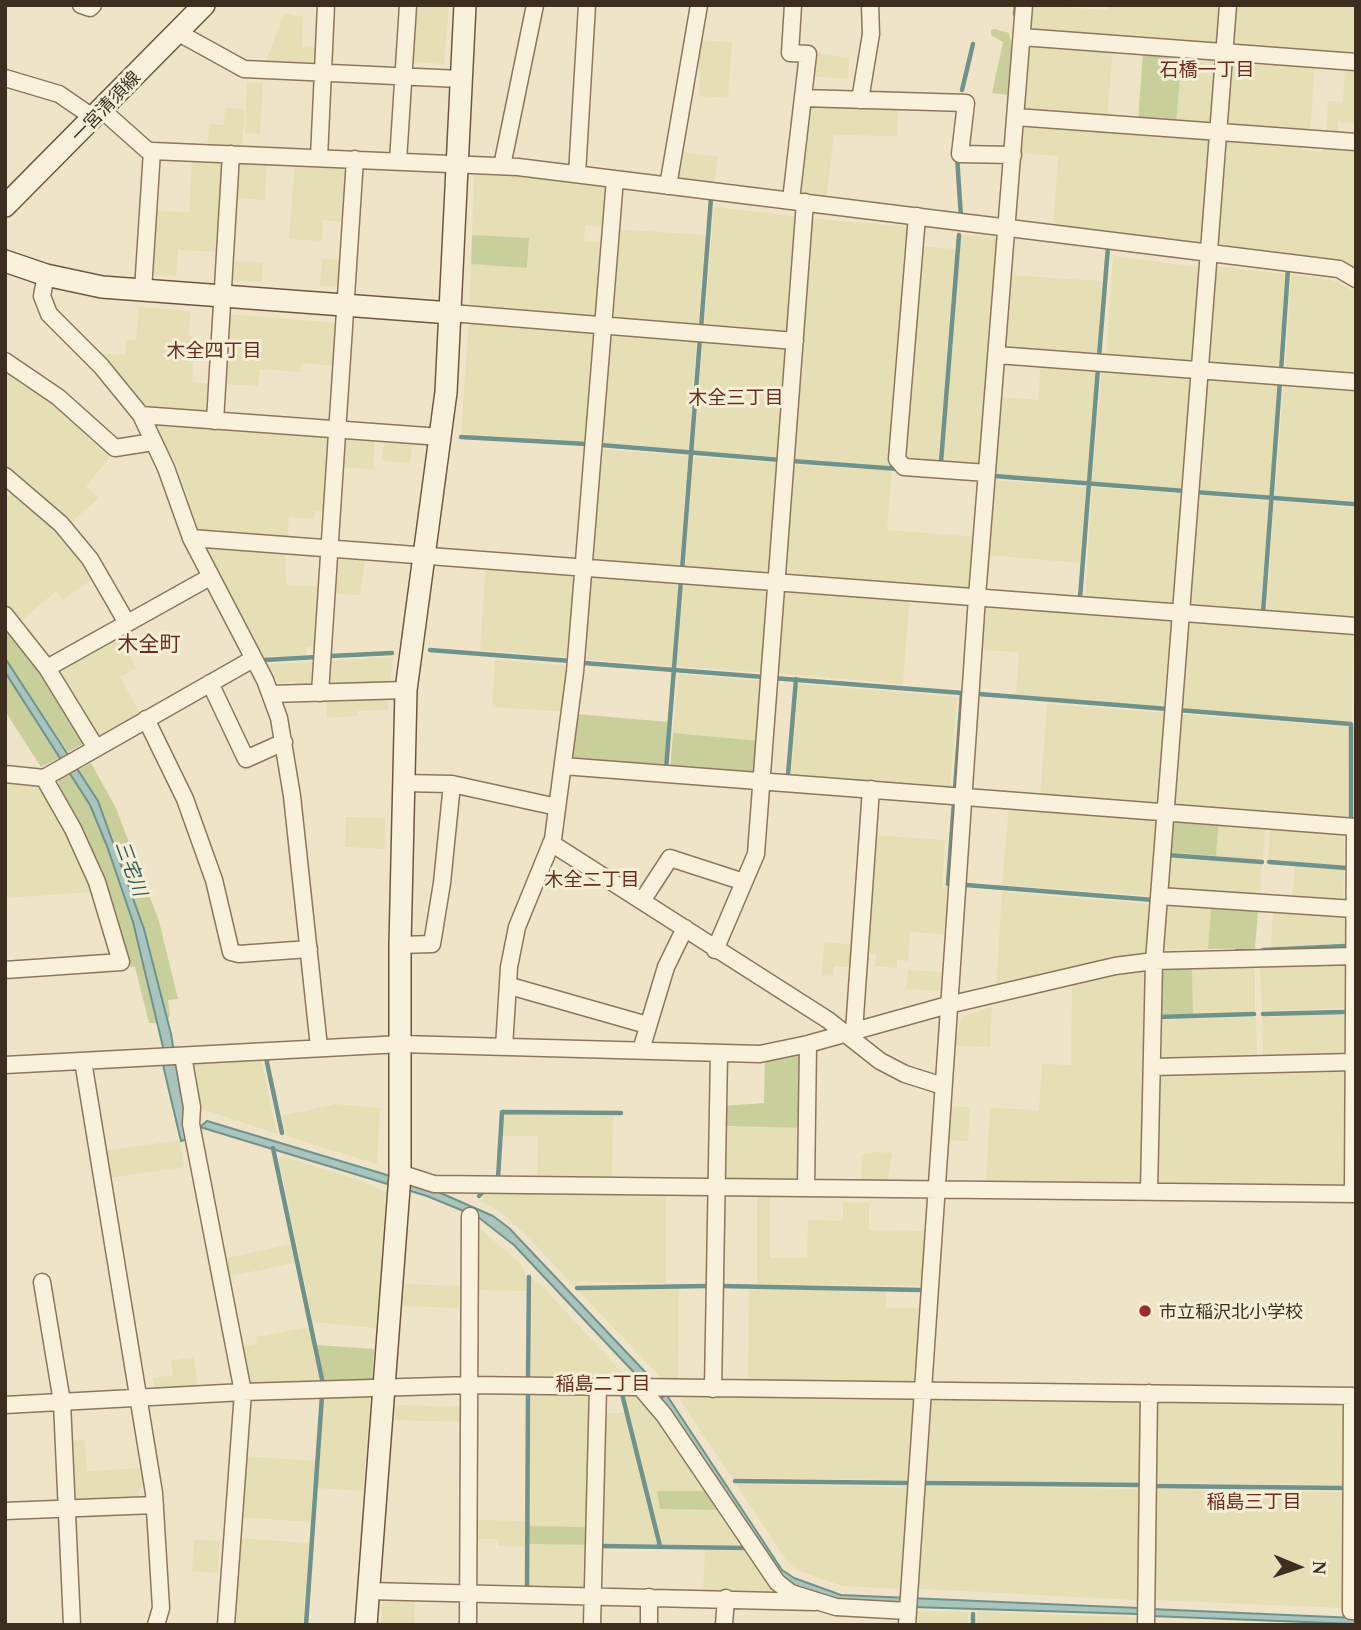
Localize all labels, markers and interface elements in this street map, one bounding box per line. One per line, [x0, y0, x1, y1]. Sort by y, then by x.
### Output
district label: 石橋一丁目 [1160, 58, 1254, 80]
street label: 一宮清須線 [66, 66, 144, 146]
district label: 木全四丁目 [167, 339, 261, 361]
district label: 木全三丁目 [689, 386, 783, 408]
district label: 木全町 [118, 630, 180, 656]
water label: 三宅川 [112, 837, 152, 899]
district label: 木全二丁目 [545, 868, 639, 890]
place label: 市立稲沢北小学校 [1159, 1300, 1303, 1322]
marker: 市立稲沢北小学校 [1137, 1303, 1153, 1319]
district label: 稲島二丁目 [556, 1372, 650, 1394]
district label: 稲島三丁目 [1207, 1490, 1301, 1512]
north arrow [1263, 1532, 1333, 1602]
text: N [1309, 1561, 1330, 1575]

